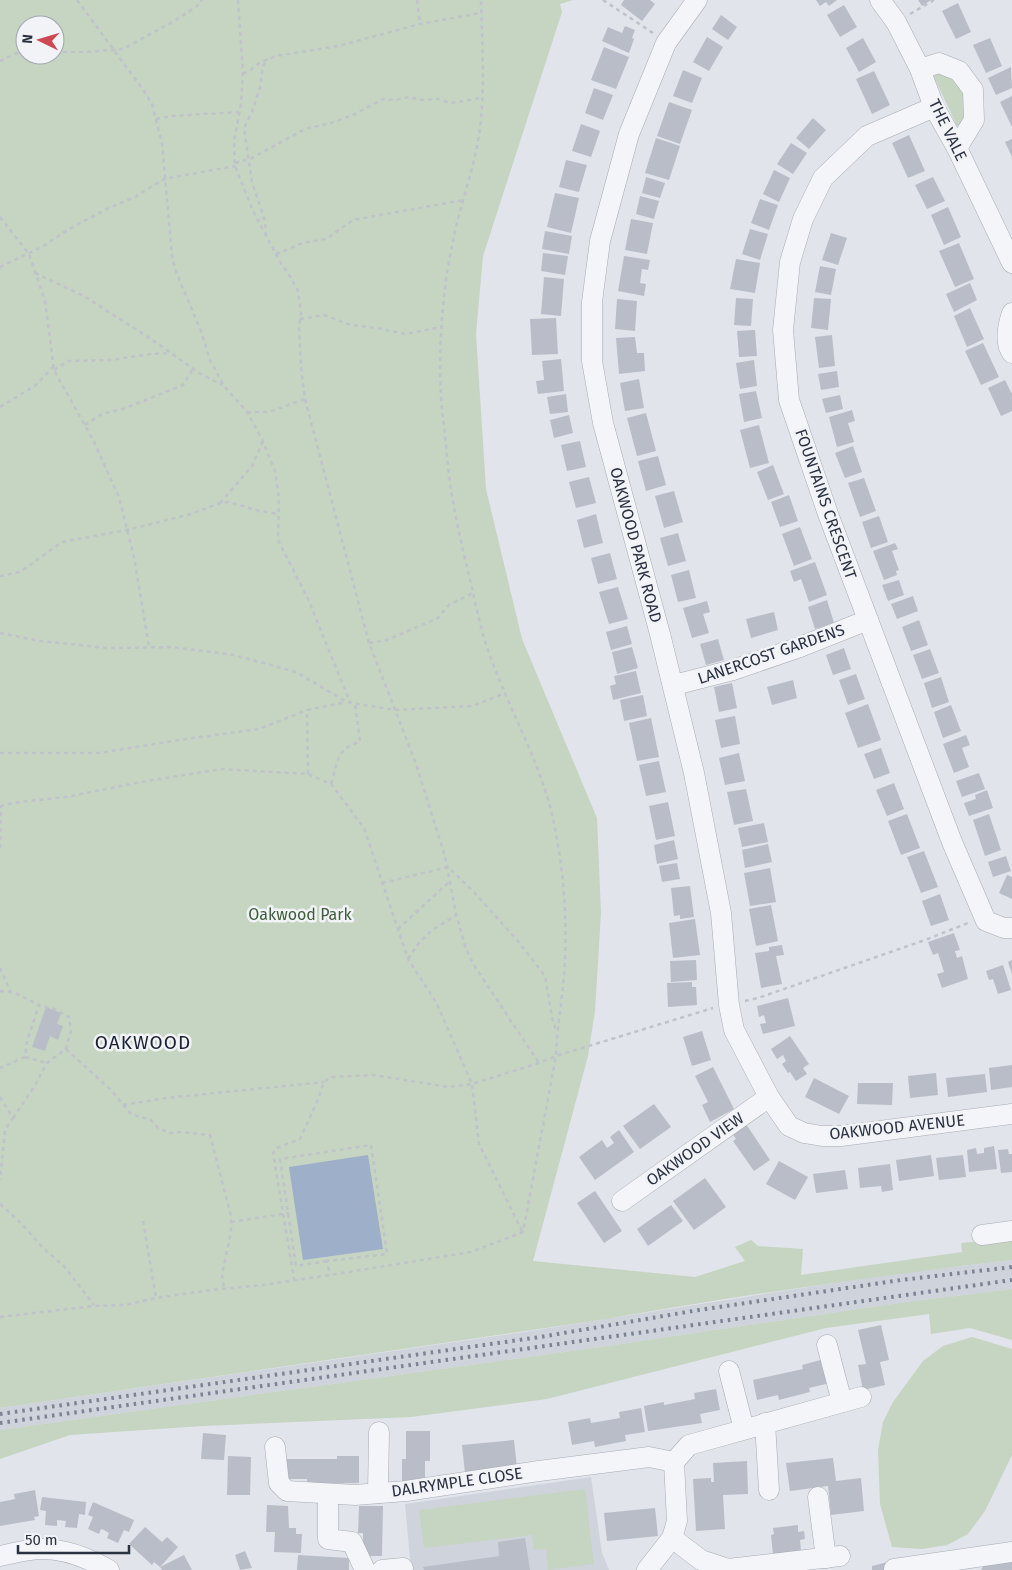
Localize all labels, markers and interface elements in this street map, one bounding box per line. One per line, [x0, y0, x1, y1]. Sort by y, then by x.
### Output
north arrow [15, 15, 65, 65]
text: N [19, 34, 36, 44]
street label: THE VALE [925, 96, 971, 164]
street label: FOUNTAINS CRESCENT [791, 426, 861, 582]
street label: OAKWOOD PARK ROAD [606, 465, 666, 625]
street label: LANERCOST GARDENS [695, 620, 847, 688]
park label: Oakwood Park [248, 905, 352, 924]
district label: OAKWOOD [95, 1031, 191, 1054]
street label: OAKWOOD VIEW [643, 1108, 747, 1190]
street label: OAKWOOD AVENUE [828, 1110, 966, 1144]
street label: DALRYMPLE CLOSE [390, 1463, 524, 1501]
scale bar [18, 1522, 129, 1554]
text: 50 m [25, 1531, 58, 1549]

